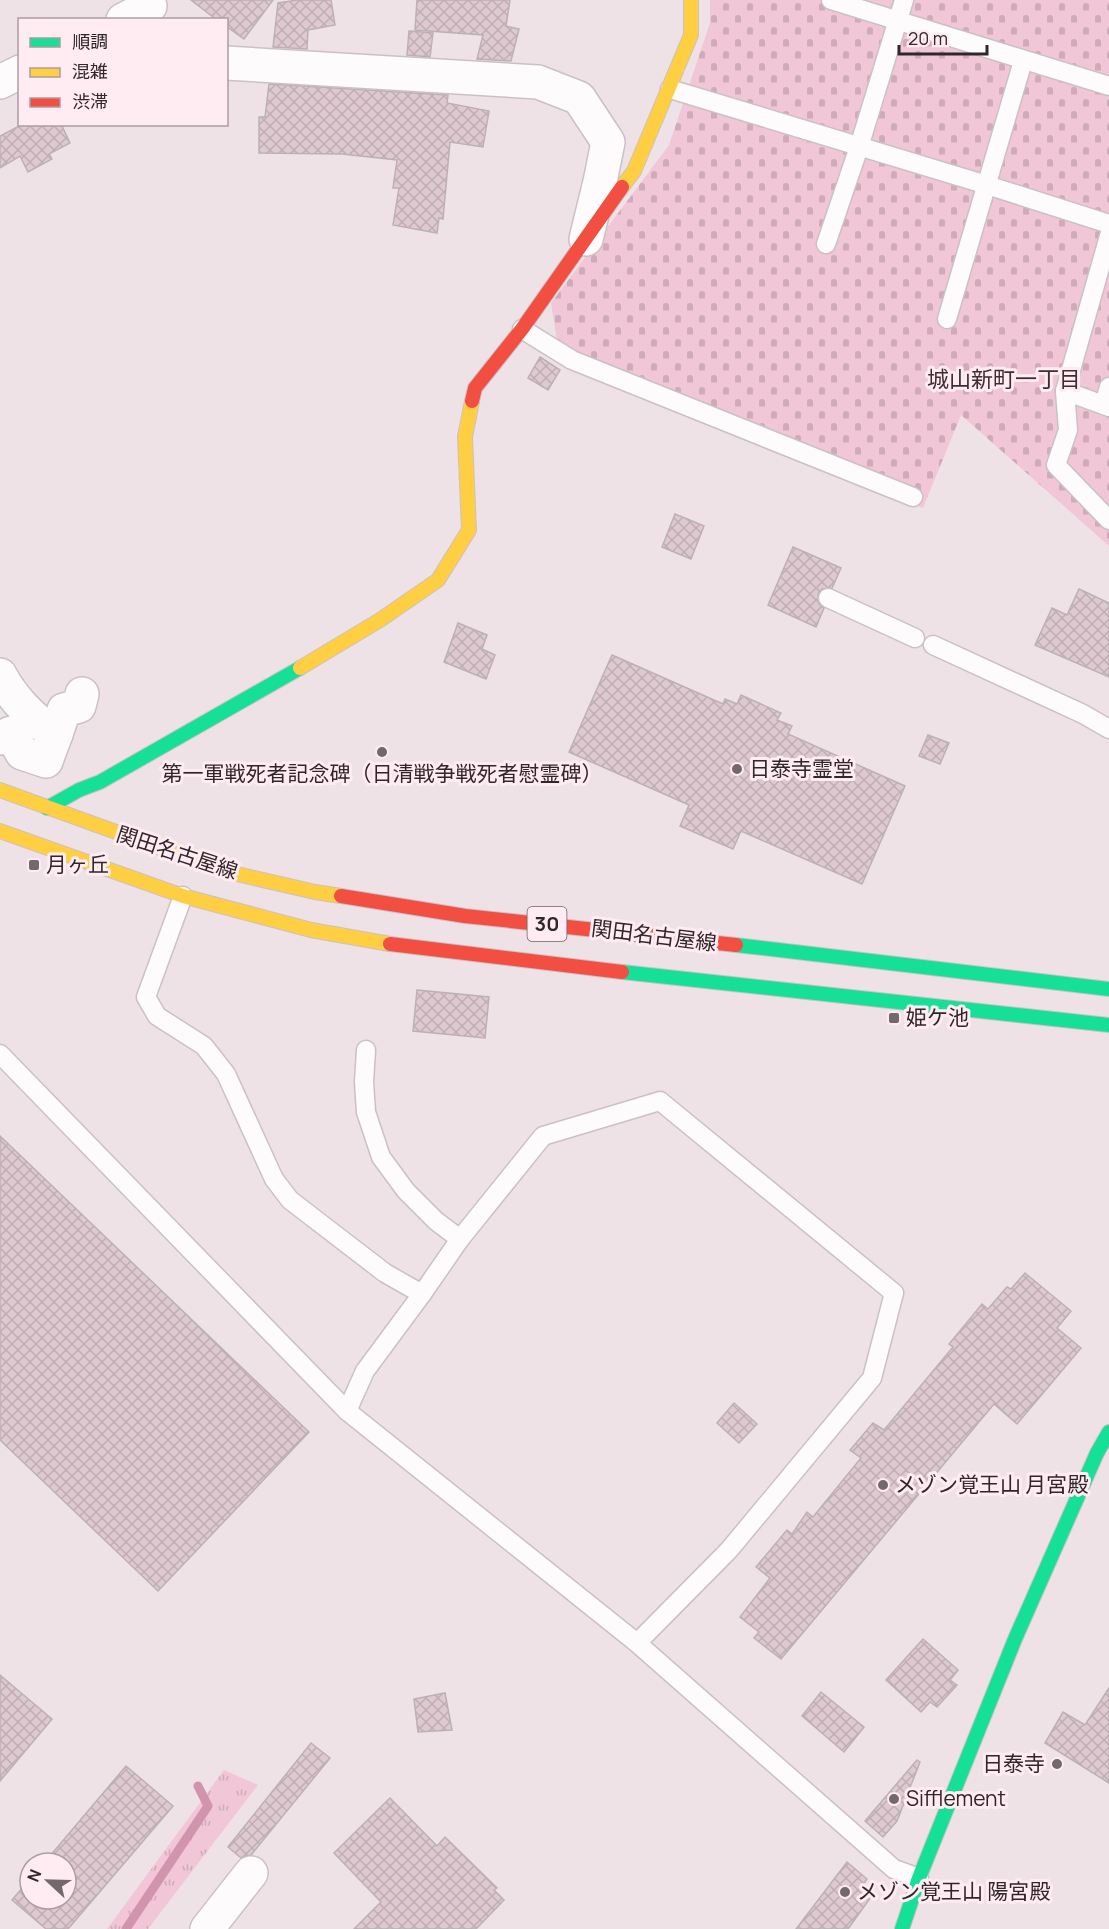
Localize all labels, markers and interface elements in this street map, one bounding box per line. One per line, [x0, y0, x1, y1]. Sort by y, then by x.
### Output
legend [18, 18, 228, 126]
scale bar [899, 18, 988, 56]
text: 20 m [908, 26, 948, 50]
text: 順調 [72, 29, 108, 53]
text: 混雑 [72, 59, 108, 83]
text: 渋滞 [72, 89, 108, 113]
district label: 城山新町一丁目 [927, 364, 1081, 394]
marker: 第一軍戦死者記念碑（日清戦争戦死者慰霊碑） [375, 745, 389, 759]
place label: 日泰寺霊堂 [749, 754, 854, 782]
place label: 第一軍戦死者記念碑（日清戦争戦死者慰霊碑） [162, 759, 603, 787]
marker: 日泰寺霊堂 [730, 762, 744, 776]
street label: 関田名古屋線 [113, 819, 242, 885]
place label: 月ヶ丘 [46, 850, 109, 878]
marker: 月ヶ丘 [27, 858, 41, 872]
road number: 30 [528, 907, 566, 941]
street label: 関田名古屋線 [590, 913, 718, 957]
place label: 姫ケ池 [906, 1003, 969, 1031]
marker: 姫ケ池 [887, 1011, 901, 1025]
place label: メゾン覚王山 月宮殿 [895, 1470, 1088, 1498]
marker: メゾン覚王山 月宮殿 [876, 1478, 890, 1492]
place label: 日泰寺 [982, 1749, 1045, 1777]
marker: 日泰寺 [1050, 1757, 1064, 1771]
place label: Sifflement [906, 1784, 1006, 1812]
marker: Sifflement [887, 1792, 901, 1806]
north arrow [18, 1851, 78, 1911]
text: N [22, 1866, 46, 1885]
place label: メゾン覚王山 陽宮殿 [857, 1877, 1050, 1905]
marker: メゾン覚王山 陽宮殿 [838, 1885, 852, 1899]

